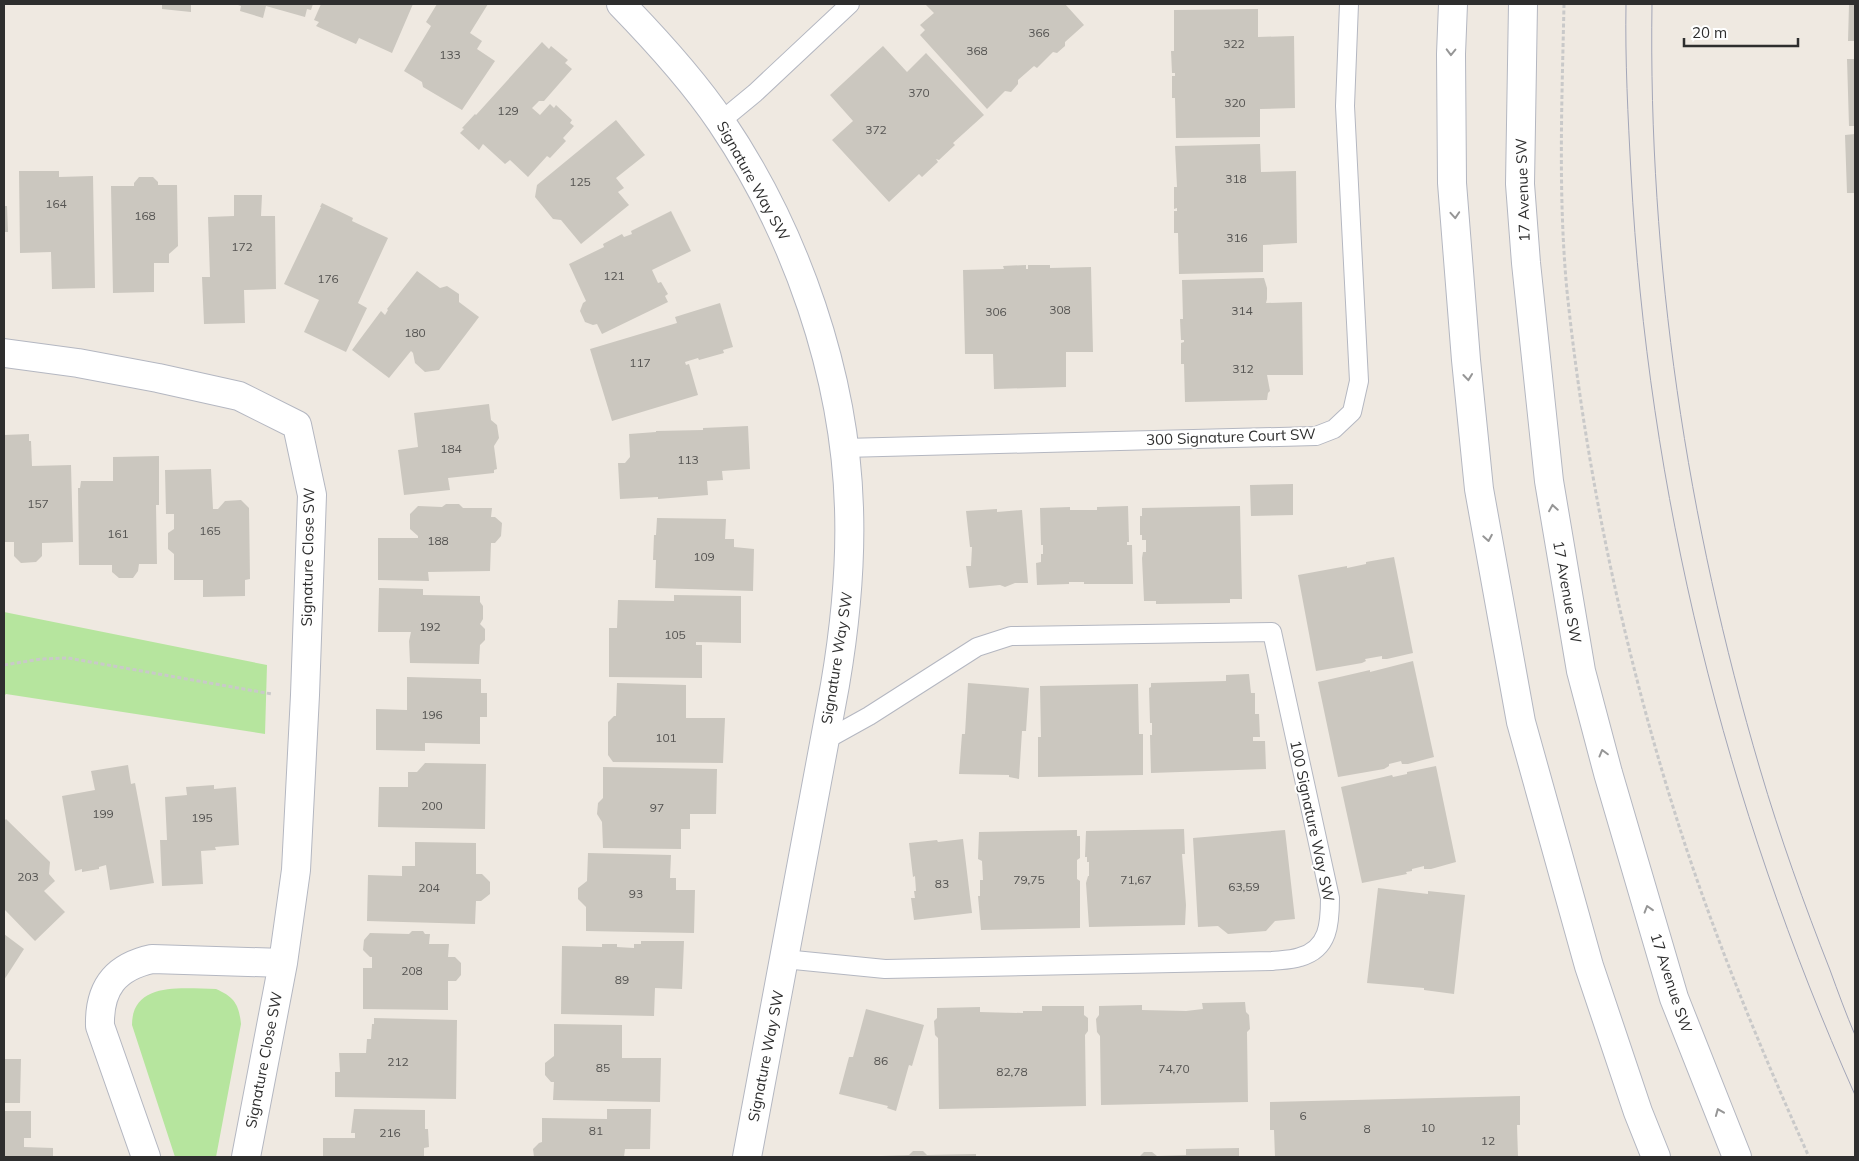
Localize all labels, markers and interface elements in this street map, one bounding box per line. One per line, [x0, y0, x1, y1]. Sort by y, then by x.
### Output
scale bar [1684, 15, 1798, 47]
text: 20 m [1692, 23, 1727, 42]
house number: 366 [1028, 25, 1050, 40]
house number: 322 [1223, 36, 1245, 51]
house number: 368 [966, 43, 988, 58]
house number: 133 [439, 47, 461, 62]
one-way arrow [1446, 49, 1457, 57]
house number: 370 [908, 85, 930, 100]
house number: 320 [1224, 95, 1246, 110]
house number: 129 [497, 103, 519, 118]
street label: Signature Way SW [713, 118, 794, 244]
house number: 372 [865, 122, 887, 137]
street label: 17 Avenue SW [1511, 137, 1534, 242]
house number: 318 [1225, 171, 1247, 186]
house number: 125 [569, 174, 591, 189]
house number: 164 [45, 196, 67, 211]
house number: 168 [134, 208, 156, 223]
one-way arrow [1449, 211, 1460, 219]
house number: 316 [1226, 230, 1248, 245]
house number: 172 [231, 239, 253, 254]
house number: 121 [603, 268, 625, 283]
house number: 176 [317, 271, 339, 286]
house number: 308 [1049, 302, 1071, 317]
house number: 314 [1231, 303, 1253, 318]
house number: 306 [985, 304, 1007, 319]
house number: 180 [404, 325, 426, 340]
house number: 117 [629, 355, 651, 370]
house number: 312 [1232, 361, 1254, 376]
one-way arrow [1462, 373, 1473, 381]
street label: 300 Signature Court SW [1146, 424, 1316, 449]
house number: 184 [440, 441, 462, 456]
house number: 113 [677, 452, 699, 467]
street label: Signature Close SW [297, 487, 318, 627]
house number: 157 [27, 496, 49, 511]
one-way arrow [1549, 504, 1559, 513]
house number: 165 [199, 523, 221, 538]
house number: 161 [107, 526, 129, 541]
house number: 188 [427, 533, 449, 548]
one-way arrow [1482, 534, 1492, 542]
street label: 17 Avenue SW [1549, 539, 1586, 645]
house number: 109 [693, 549, 715, 564]
street label: Signature Way SW [817, 590, 856, 725]
house number: 192 [419, 619, 441, 634]
house number: 105 [664, 627, 686, 642]
house number: 196 [421, 707, 443, 722]
house number: 101 [655, 730, 677, 745]
street label: 100 Signature Way SW [1286, 738, 1339, 904]
one-way arrow [1598, 749, 1609, 758]
house number: 200 [421, 798, 443, 813]
house number: 97 [650, 800, 664, 815]
house number: 199 [92, 806, 114, 821]
house number: 195 [191, 810, 213, 825]
house number: 203 [17, 869, 39, 884]
house number: 79,75 [1013, 872, 1045, 887]
house number: 71,67 [1120, 872, 1152, 887]
house number: 83 [935, 876, 949, 891]
house number: 63,59 [1228, 879, 1260, 894]
house number: 204 [418, 880, 440, 895]
house number: 93 [629, 886, 643, 901]
one-way arrow [1643, 906, 1653, 914]
street label: 17 Avenue SW [1646, 930, 1697, 1036]
house number: 208 [401, 963, 423, 978]
house number: 89 [615, 972, 629, 987]
street label: Signature Way SW [743, 988, 788, 1123]
street label: Signature Close SW [241, 990, 286, 1130]
house number: 86 [874, 1053, 888, 1068]
house number: 212 [387, 1054, 409, 1069]
house number: 85 [596, 1060, 610, 1075]
house number: 74,70 [1158, 1061, 1190, 1076]
house number: 82,78 [996, 1064, 1028, 1079]
house number: 6 [1299, 1108, 1307, 1123]
one-way arrow [1715, 1108, 1725, 1117]
house number: 10 [1421, 1120, 1435, 1135]
house number: 8 [1363, 1121, 1371, 1136]
house number: 81 [589, 1123, 603, 1138]
house number: 216 [379, 1125, 401, 1140]
house number: 12 [1481, 1133, 1495, 1148]

